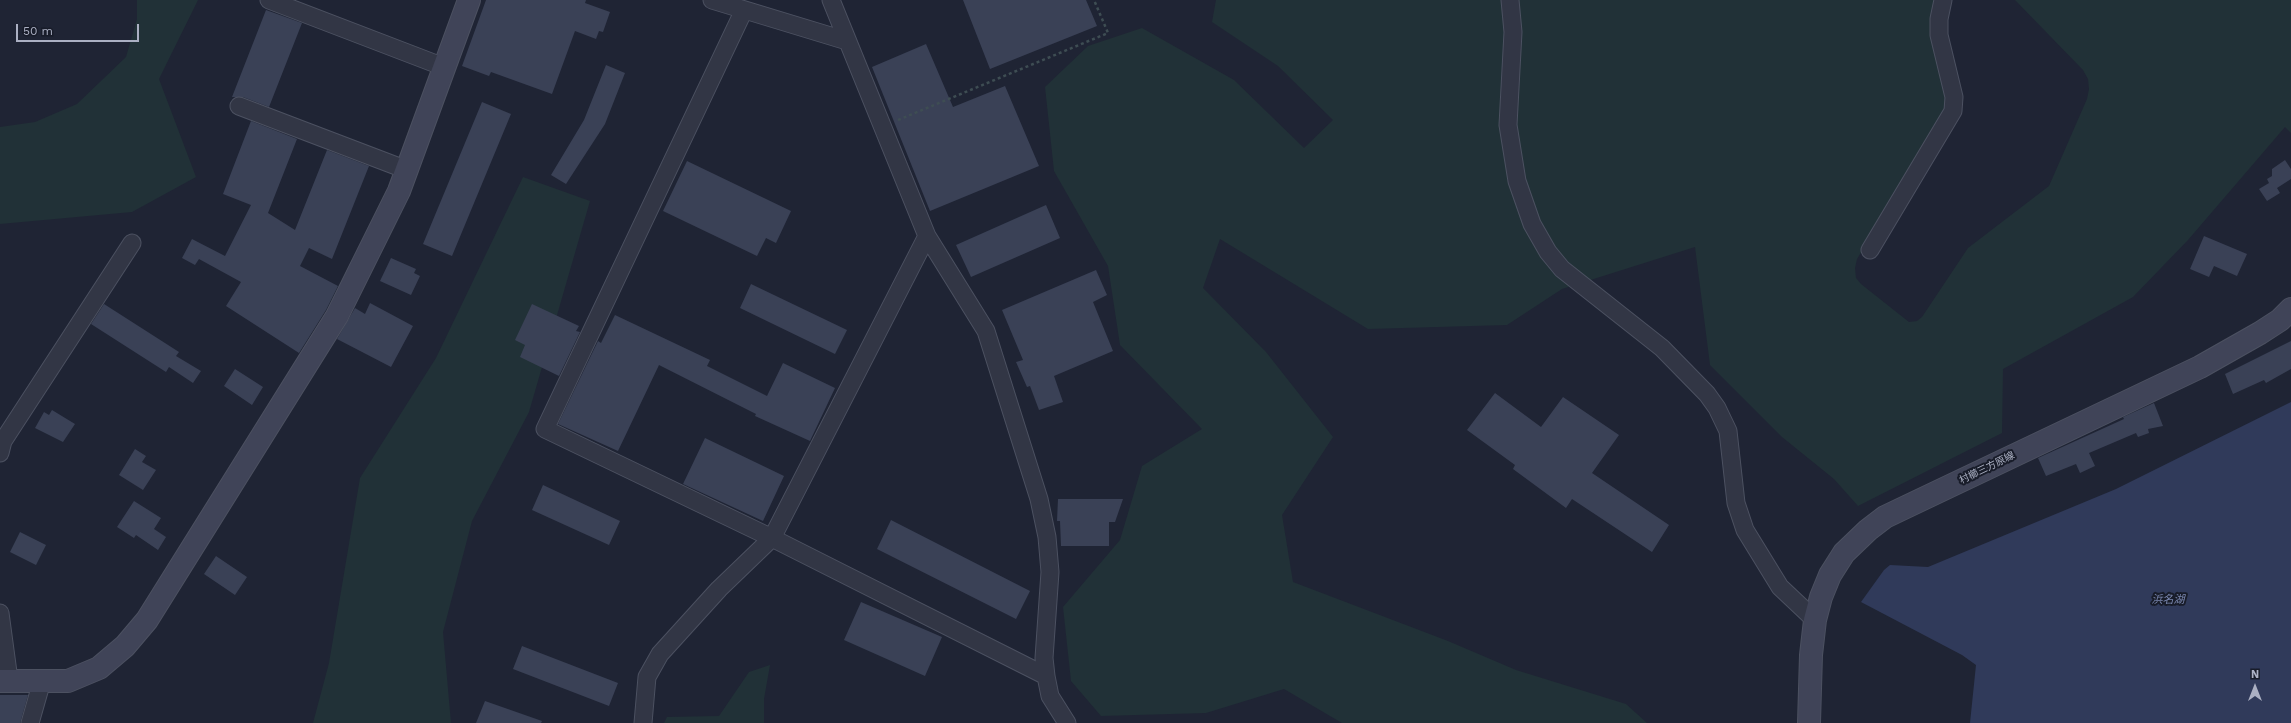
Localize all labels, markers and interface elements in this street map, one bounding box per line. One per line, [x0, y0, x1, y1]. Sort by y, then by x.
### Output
scale bar [18, 16, 141, 42]
text: 50 m [23, 24, 53, 38]
street label: 村櫛三方原線 [1957, 449, 2017, 487]
water label: 浜名湖 [2152, 593, 2184, 607]
north arrow [2235, 667, 2275, 707]
text: N [2251, 668, 2259, 681]

